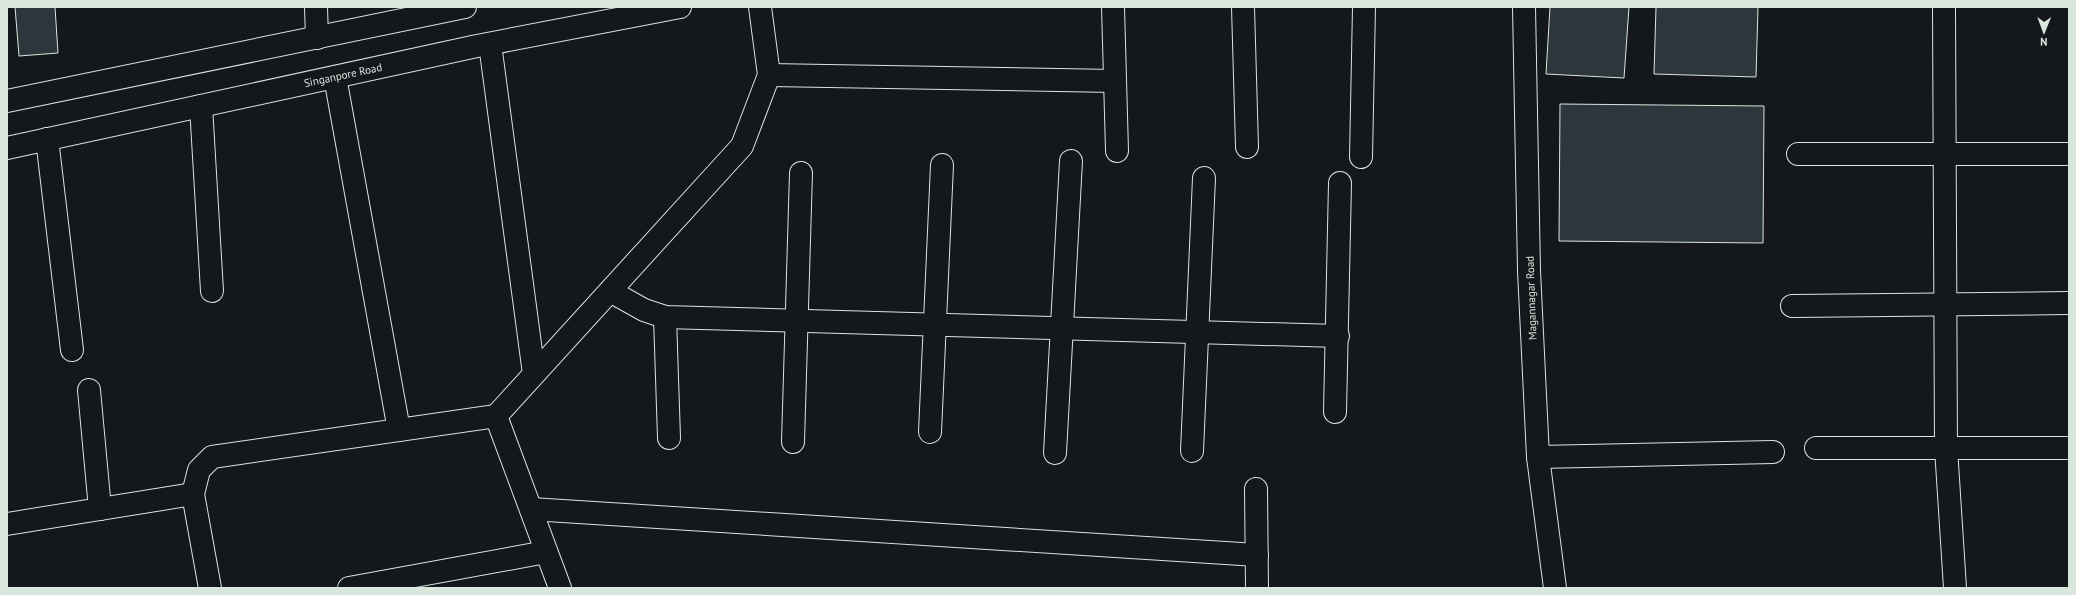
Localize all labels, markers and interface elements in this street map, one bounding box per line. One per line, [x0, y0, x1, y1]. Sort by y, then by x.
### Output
north arrow [2024, 12, 2064, 52]
text: N [2040, 35, 2048, 49]
street label: Singanpore Road [303, 60, 383, 90]
street label: Magannagar Road [1523, 256, 1539, 340]

